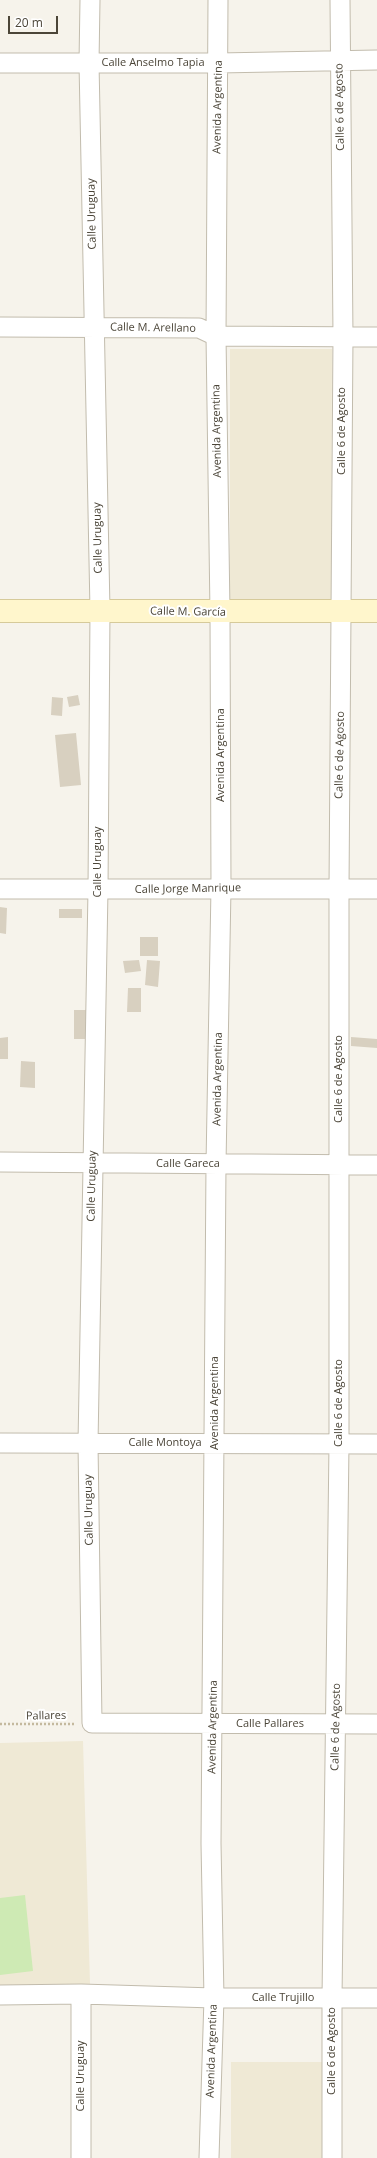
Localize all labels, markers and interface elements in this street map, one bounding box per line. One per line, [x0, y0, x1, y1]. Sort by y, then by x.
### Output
scale bar [10, 8, 60, 34]
text: 20 m [15, 14, 43, 31]
street label: Calle Anselmo Tapia [102, 56, 204, 70]
street label: Avenida Argentina [211, 60, 225, 154]
street label: Calle 6 de Agosto [333, 63, 347, 151]
street label: Calle Uruguay [85, 178, 99, 250]
street label: Calle M. Arellano [110, 321, 196, 335]
street label: Avenida Argentina [210, 384, 224, 478]
street label: Calle 6 de Agosto [335, 387, 349, 475]
street label: Calle Uruguay [91, 502, 105, 574]
street label: Calle M. García [150, 605, 226, 619]
street label: Avenida Argentina [214, 708, 228, 802]
street label: Calle 6 de Agosto [333, 711, 347, 799]
street label: Calle Uruguay [91, 826, 105, 898]
street label: Calle Jorge Manrique [135, 881, 241, 897]
street label: Avenida Argentina [211, 1032, 225, 1126]
street label: Calle 6 de Agosto [332, 1035, 346, 1123]
street label: Calle Uruguay [85, 1150, 99, 1222]
street label: Calle Gareca [156, 1157, 220, 1171]
street label: Avenida Argentina [208, 1356, 222, 1450]
street label: Calle 6 de Agosto [332, 1359, 346, 1447]
street label: Calle Montoya [128, 1436, 202, 1450]
street label: Calle Uruguay [82, 1474, 96, 1546]
street label: Avenida Argentina [206, 1680, 220, 1774]
street label: Calle 6 de Agosto [329, 1683, 343, 1771]
street label: Pallares [26, 1709, 66, 1723]
street label: Calle Pallares [236, 1717, 304, 1731]
street label: Calle Trujillo [252, 1991, 314, 2005]
street label: Avenida Argentina [204, 2004, 220, 2098]
street label: Calle 6 de Agosto [325, 2007, 339, 2095]
street label: Calle Uruguay [74, 2040, 88, 2112]

